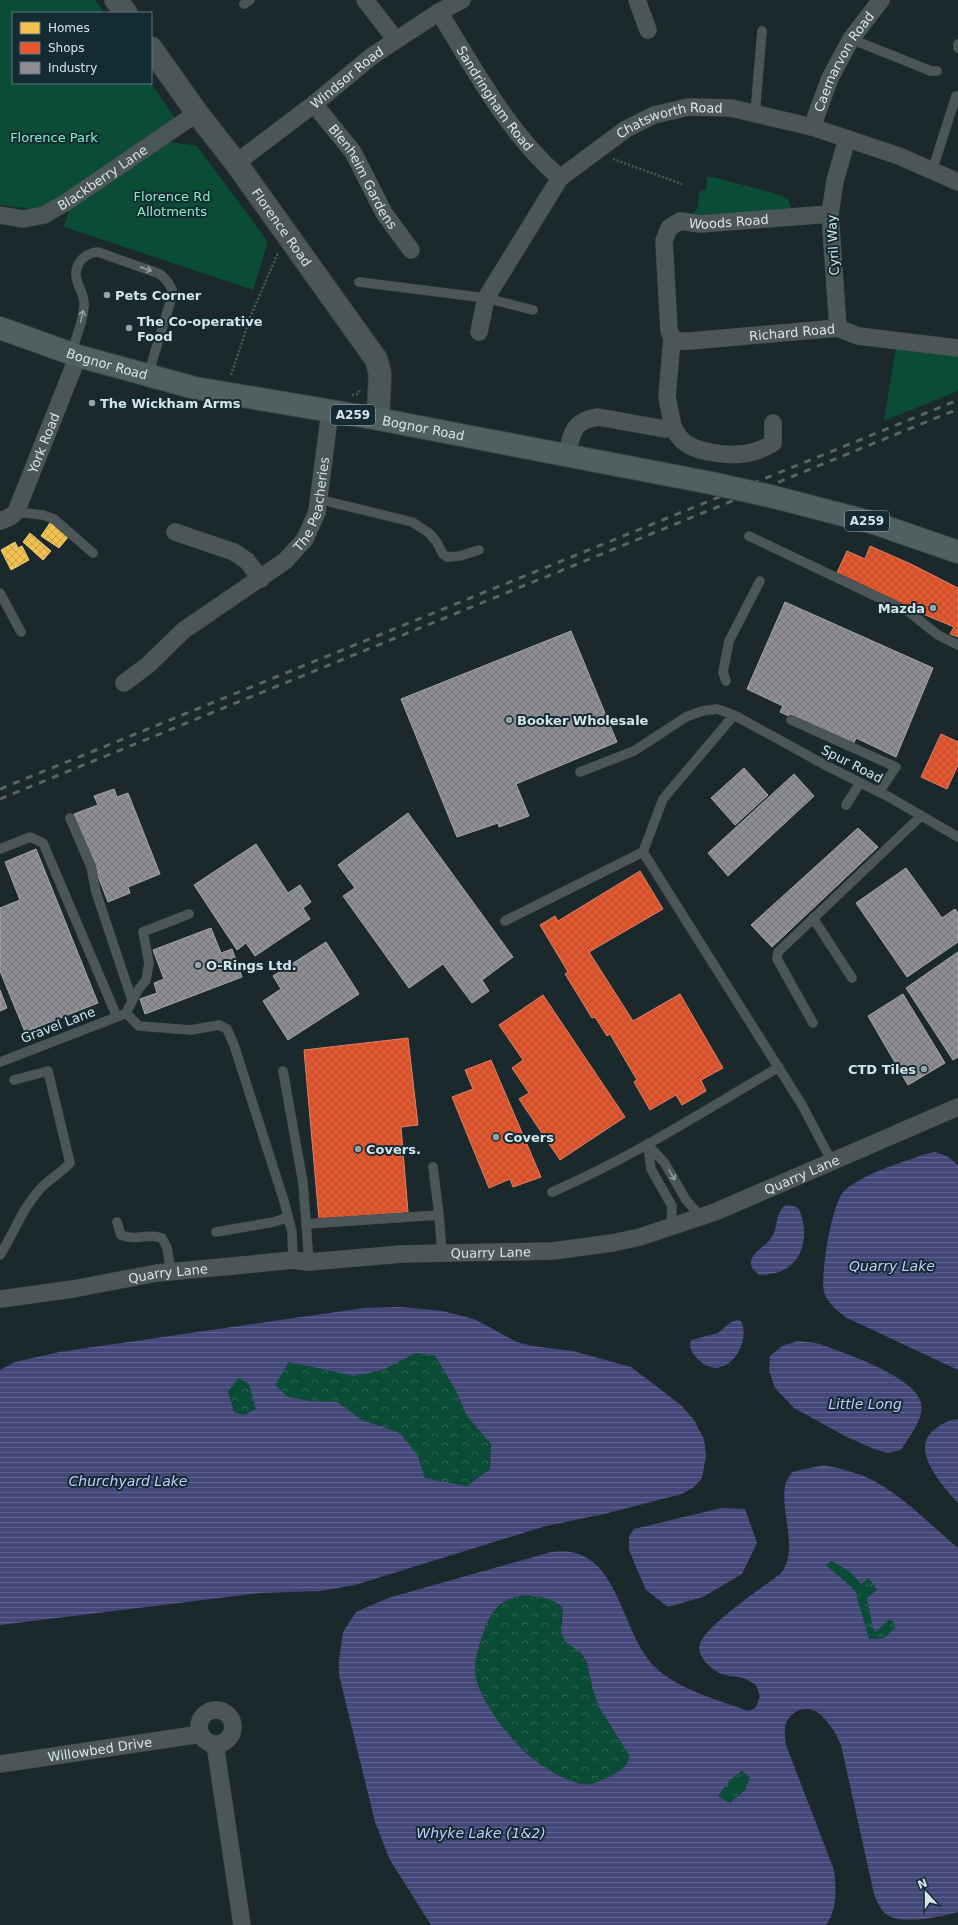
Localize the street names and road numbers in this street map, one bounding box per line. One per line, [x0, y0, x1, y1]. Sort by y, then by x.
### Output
street label: Caernarvon Road [811, 8, 877, 114]
street label: Windsor Road [307, 43, 386, 111]
street label: Sandringham Road [454, 43, 536, 154]
street label: Chatsworth Road [613, 99, 723, 141]
street label: Blenheim Gardens [326, 121, 401, 232]
street label: Blackberry Lane [55, 142, 150, 213]
street label: Florence Road [249, 185, 315, 269]
street label: Woods Road [688, 211, 769, 232]
street label: Cyril Way [824, 214, 842, 276]
street label: Richard Road [748, 321, 836, 343]
street label: Bognor Road [65, 345, 149, 382]
road number: A259 [331, 405, 375, 425]
street label: York Road [24, 410, 62, 476]
street label: Bognor Road [381, 412, 466, 443]
street label: The Peacheries [290, 456, 332, 555]
road number: A259 [845, 511, 889, 531]
street label: Spur Road [819, 742, 885, 786]
street label: Gravel Lane [19, 1004, 97, 1046]
street label: Quarry Lane [762, 1152, 842, 1197]
street label: Quarry Lane [450, 1244, 531, 1261]
street label: Quarry Lane [127, 1261, 208, 1286]
street label: Willowbed Drive [47, 1734, 153, 1764]

